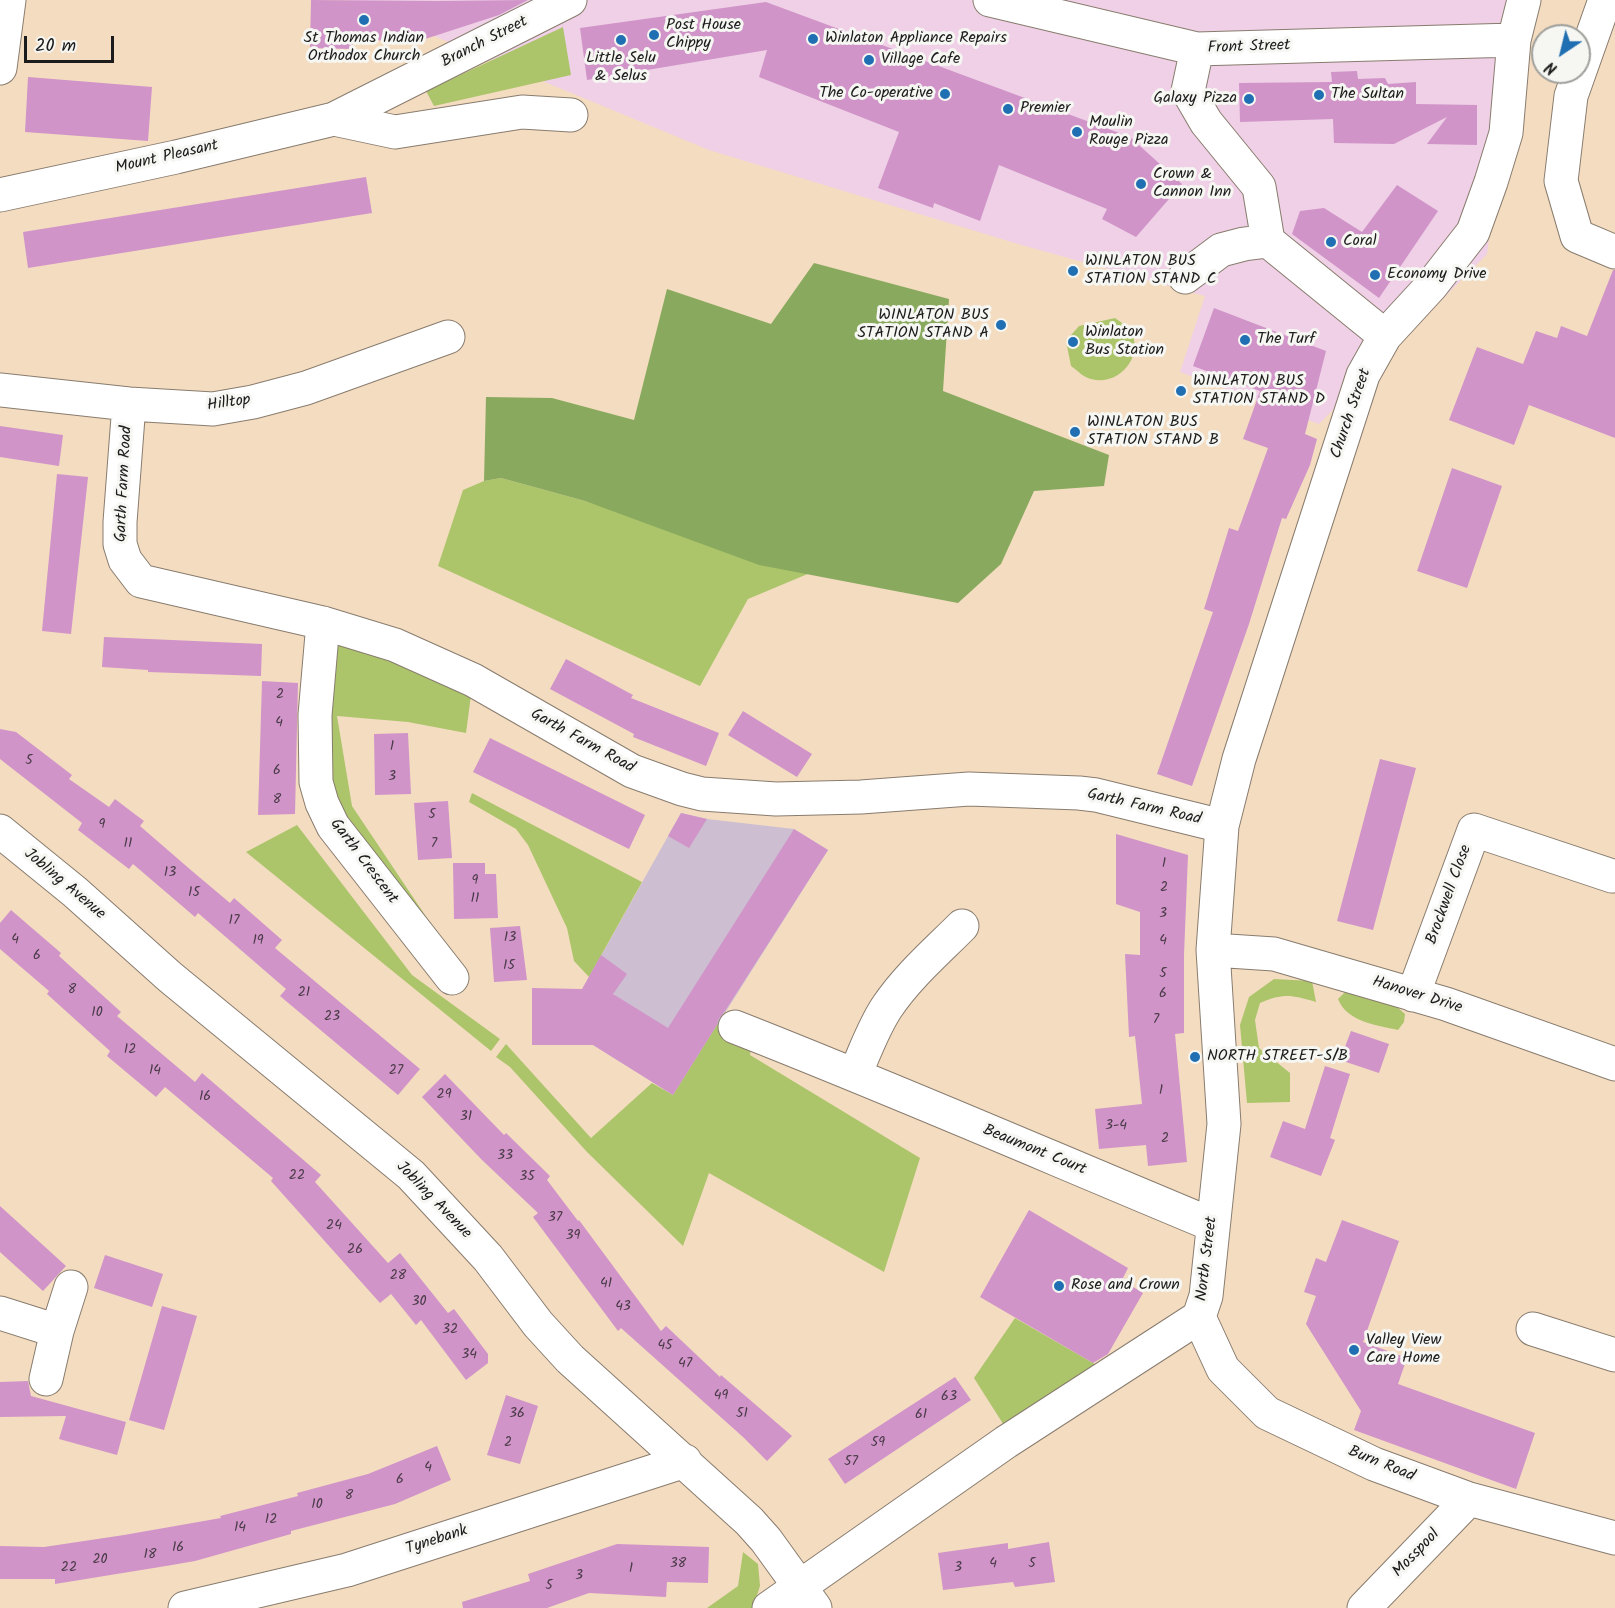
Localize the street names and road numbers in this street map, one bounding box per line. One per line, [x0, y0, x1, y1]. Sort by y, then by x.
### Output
street label: Branch Street [439, 13, 531, 73]
street label: Front Street [1207, 37, 1291, 59]
street label: Mount Pleasant [114, 137, 220, 179]
street label: Church Street [1328, 367, 1376, 461]
street label: Hilltop [206, 391, 252, 417]
street label: Garth Farm Road [112, 425, 138, 543]
street label: Garth Farm Road [527, 705, 637, 779]
street label: Garth Farm Road [1085, 786, 1203, 830]
street label: Garth Crescent [325, 816, 401, 908]
street label: Brockwell Close [1423, 843, 1477, 947]
street label: Jobling Avenue [19, 845, 109, 925]
street label: Hanover Drive [1370, 973, 1464, 1019]
street label: Beaumont Court [980, 1122, 1088, 1180]
street label: Jobling Avenue [391, 1158, 475, 1244]
street label: North Street [1193, 1216, 1223, 1302]
street label: Burn Road [1345, 1443, 1417, 1487]
street label: Tynebank [404, 1522, 470, 1560]
street label: Mosspool [1389, 1526, 1445, 1582]

